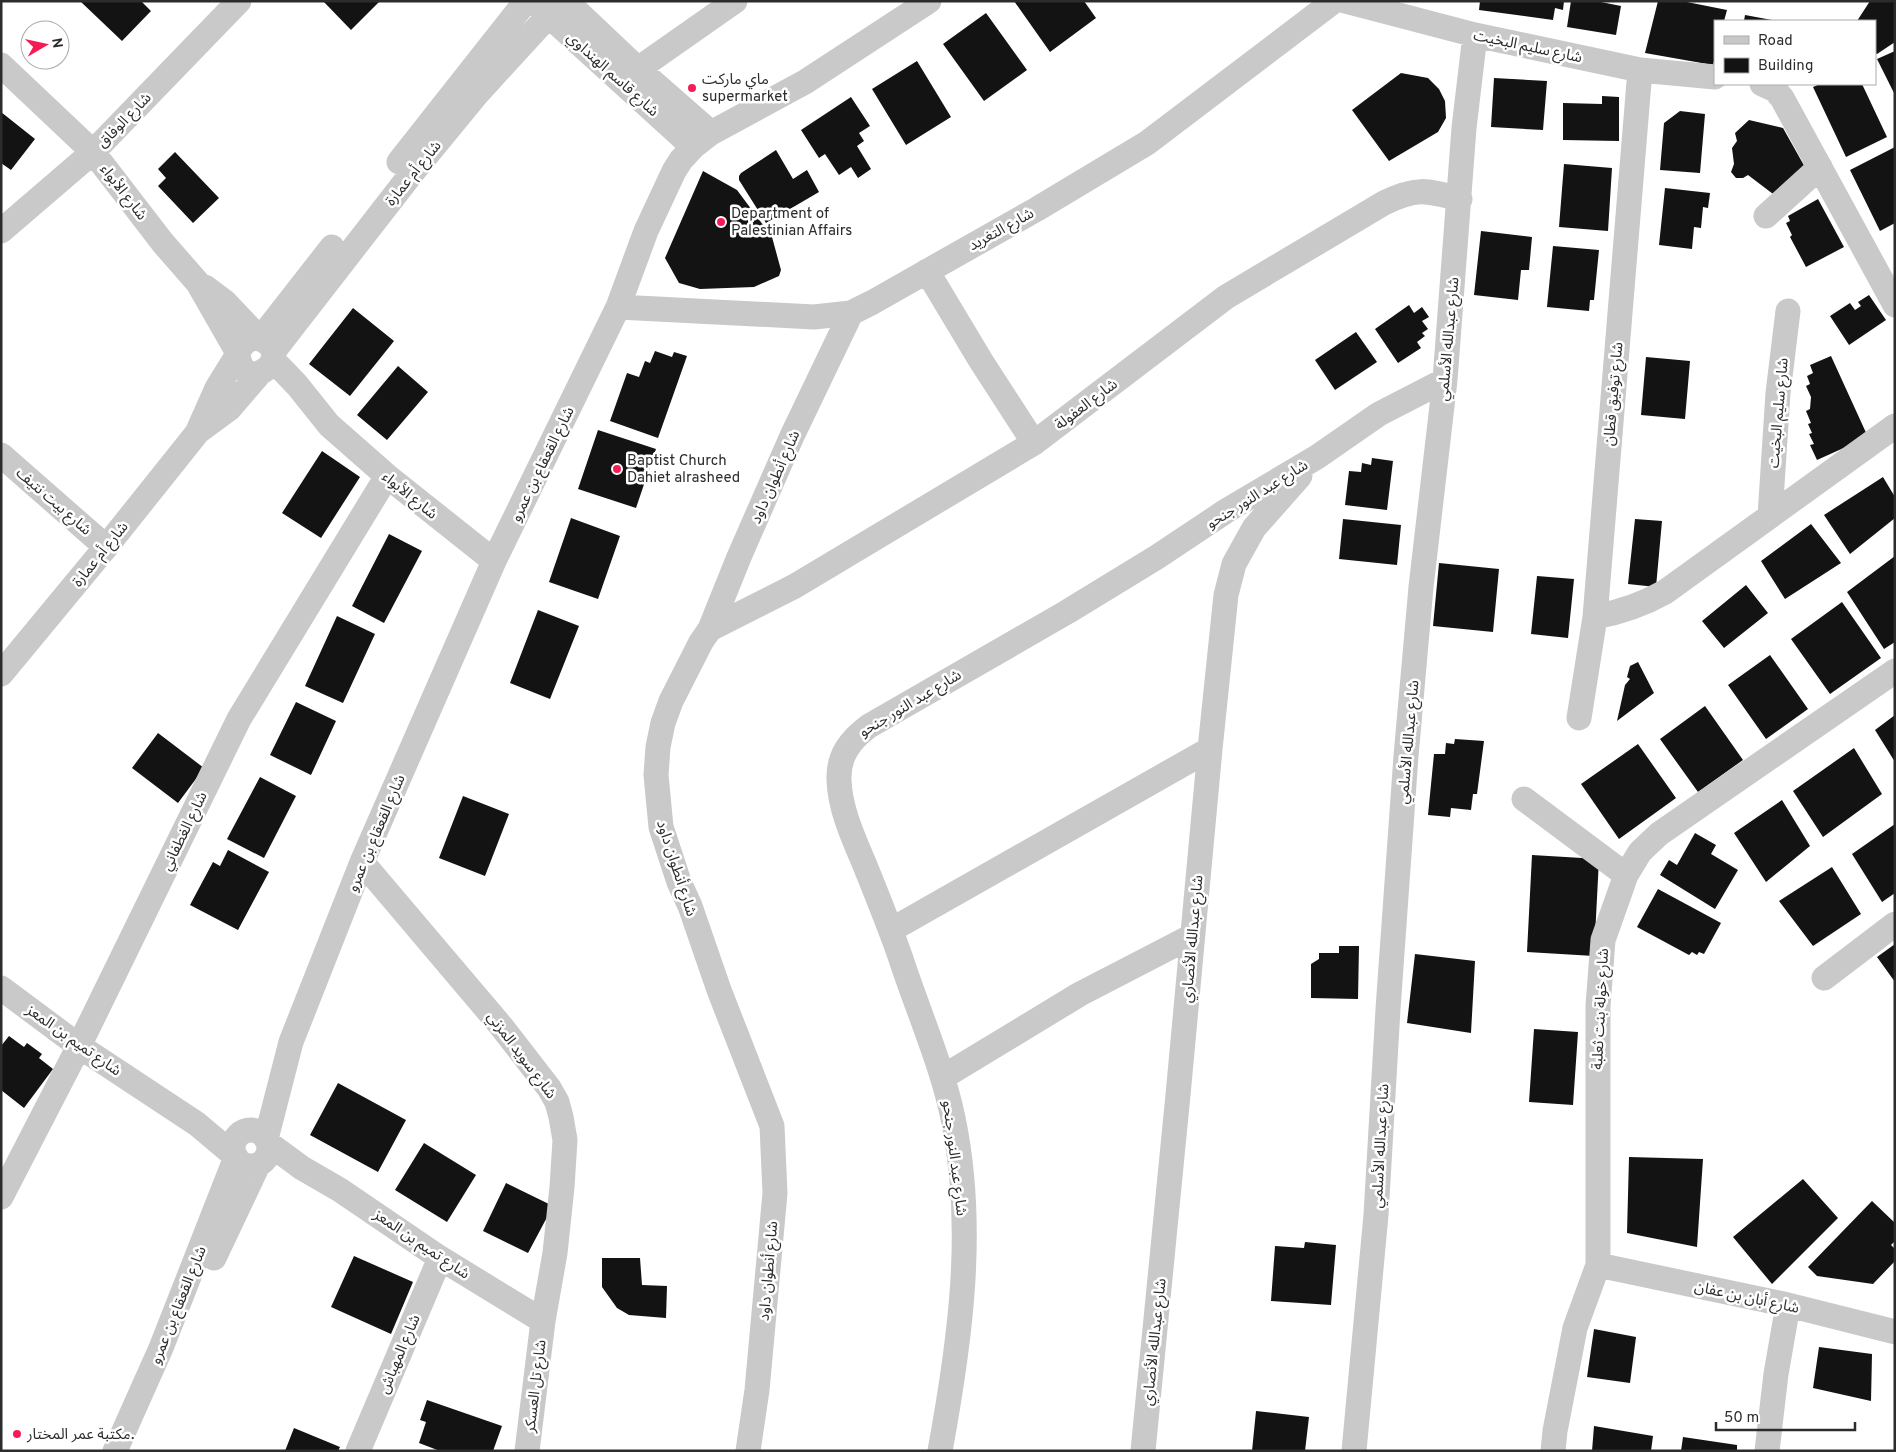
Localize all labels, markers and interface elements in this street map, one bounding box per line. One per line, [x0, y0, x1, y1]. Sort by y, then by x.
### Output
north arrow [20, 20, 70, 70]
legend [1714, 20, 1876, 85]
street label: شارع سليم البخيت [1471, 27, 1584, 69]
street label: شارع قاسم الهنداوي [561, 29, 662, 122]
text: Road [1758, 32, 1793, 51]
text: N [47, 37, 66, 50]
text: Building [1758, 57, 1813, 76]
place label: ماي ماركت supermarket [702, 71, 788, 107]
marker: ماي ماركت supermarket [686, 82, 698, 94]
street label: شارع الوفاق [94, 89, 157, 154]
street label: شارع أم عمارة [381, 137, 447, 211]
street label: شارع الأبواء [94, 161, 151, 226]
place label: Department of Palestinian Affairs [731, 205, 852, 241]
street label: شارع التغريد [966, 205, 1038, 257]
marker: Department of Palestinian Affairs [715, 216, 727, 228]
street label: شارع عبدالله الأسلمي [1435, 276, 1465, 402]
street label: شارع توفيق قطان [1600, 341, 1630, 447]
street label: شارع سليم البخيت [1765, 357, 1795, 469]
street label: شارع العفولة [1052, 375, 1123, 436]
street label: شارع القعقاع بن عمرو [507, 404, 580, 526]
street label: شارع أنطوان داود [747, 427, 806, 528]
place label: Baptist Church Dahiet alrasheed [627, 452, 740, 488]
street label: شارع عبد النور جنحو [1203, 456, 1313, 535]
marker: Baptist Church Dahiet alrasheed [611, 463, 623, 475]
street label: شارع بيت نتيف [11, 464, 95, 541]
street label: شارع الأبواء [377, 468, 441, 525]
street label: شارع أم عمارة [68, 518, 134, 592]
street label: شارع عبد النور جنحو [856, 666, 966, 743]
street label: شارع عبدالله الأسلمي [1395, 679, 1425, 805]
street label: شارع القعقاع بن عمرو [344, 772, 412, 896]
street label: شارع الغطفاني [158, 789, 214, 875]
street label: شارع أنطوان داود [650, 818, 701, 919]
street label: شارع عبدالله الأنصاري [1178, 874, 1210, 1004]
street label: شارع خولة بنت ثعلبة [1589, 948, 1615, 1070]
street label: شارع تميم بن المعز [20, 1001, 125, 1082]
street label: شارع سويد المزني [481, 1009, 560, 1104]
street label: شارع عبدالله الأسلمي [1369, 1083, 1395, 1209]
street label: شارع عبد النور جنحو [936, 1099, 970, 1217]
street label: شارع تميم بن المعز [368, 1206, 473, 1285]
street label: شارع أنطوان داود [755, 1220, 784, 1322]
street label: شارع القعقاع بن عمرو [147, 1243, 213, 1368]
street label: شارع عبدالله الأنصاري [1139, 1277, 1173, 1407]
street label: شارع أبان بن عفان [1692, 1277, 1801, 1320]
street label: شارع المهباش [375, 1312, 427, 1397]
street label: شارع تل العسكر [521, 1338, 553, 1435]
scale bar [1716, 1400, 1855, 1432]
text: 50 m [1724, 1409, 1759, 1428]
place label: مكتبة عمر المختار. [26, 1426, 134, 1445]
marker: مكتبة عمر المختار. [11, 1428, 23, 1440]

